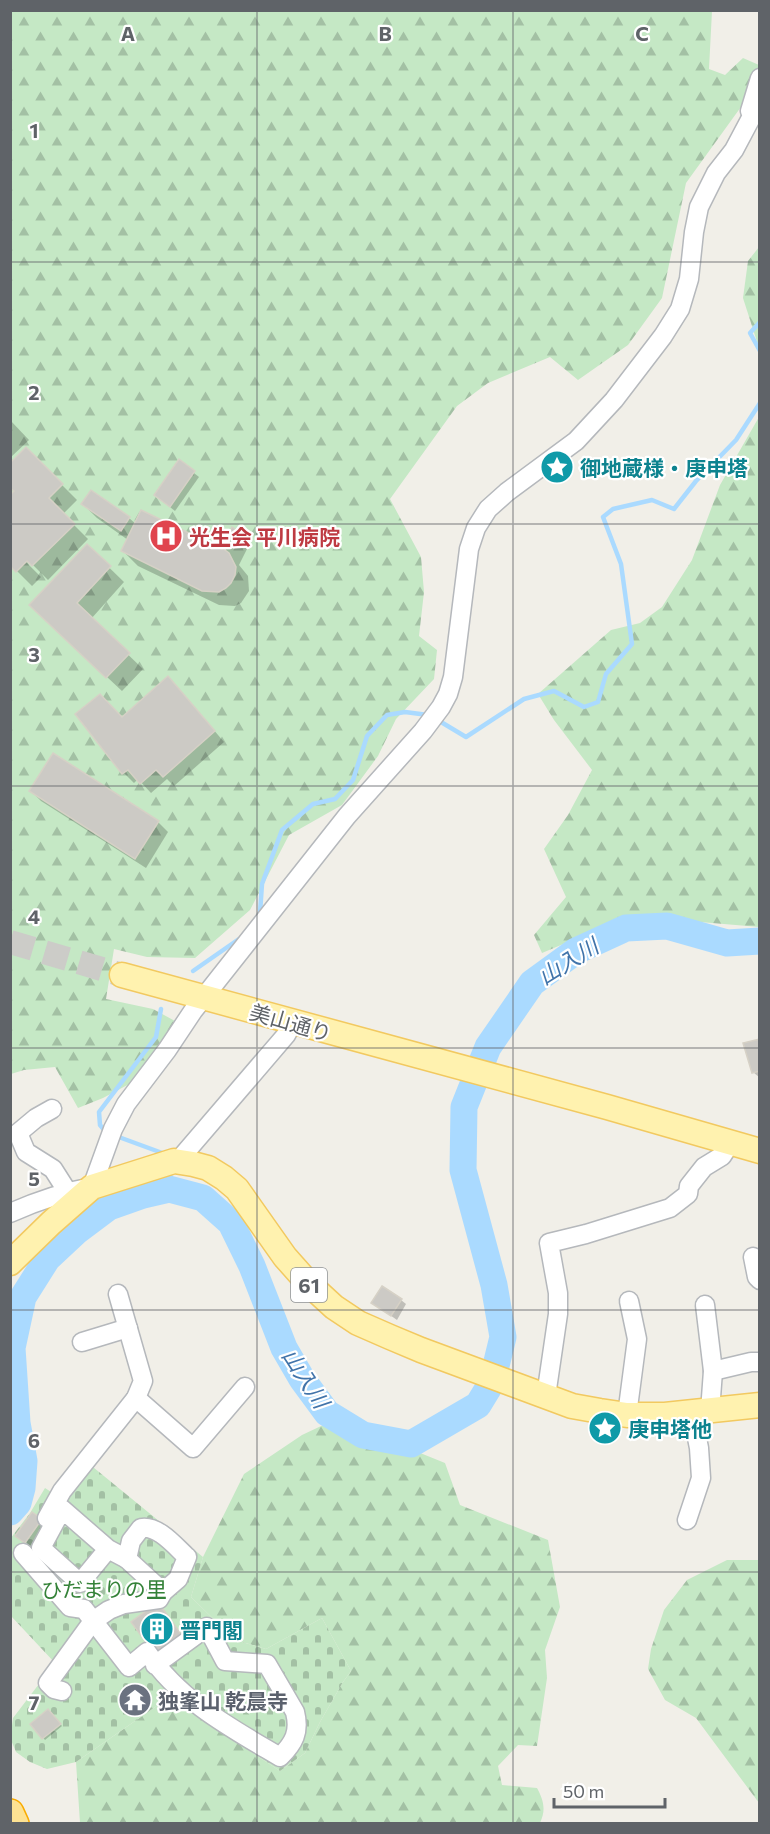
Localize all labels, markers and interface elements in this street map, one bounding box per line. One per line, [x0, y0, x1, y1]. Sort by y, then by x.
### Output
text: A [121, 21, 135, 45]
text: B [378, 21, 392, 45]
text: C [635, 21, 649, 45]
text: 1 [29, 118, 39, 142]
text: 2 [28, 380, 40, 404]
place icon: 御地蔵様・庚申塔 [539, 449, 575, 485]
place label: 御地蔵様・庚申塔 [580, 455, 748, 480]
hospital icon: 光生会 平川病院 [148, 518, 184, 554]
place label: 光生会 平川病院 [189, 524, 340, 549]
text: 3 [28, 642, 40, 666]
text: 4 [28, 904, 40, 928]
water label: 山入川 [533, 931, 605, 990]
street label: 美山通り [247, 998, 335, 1046]
text: 5 [28, 1166, 40, 1190]
road number: 61 [291, 1268, 327, 1302]
water label: 山入川 [277, 1343, 336, 1415]
place icon: 庚申塔他 [587, 1410, 623, 1446]
place label: 庚申塔他 [628, 1416, 712, 1441]
text: 6 [28, 1428, 40, 1452]
park label: ひだまりの里 [41, 1576, 167, 1601]
building icon: 晋門閣 [139, 1611, 175, 1647]
place label: 晋門閣 [180, 1617, 243, 1642]
temple icon: 独峯山 乾晨寺 [117, 1682, 153, 1718]
place label: 独峯山 乾晨寺 [158, 1688, 288, 1713]
text: 7 [29, 1690, 40, 1714]
scale bar [554, 1771, 665, 1809]
text: 50 m [563, 1780, 604, 1802]

